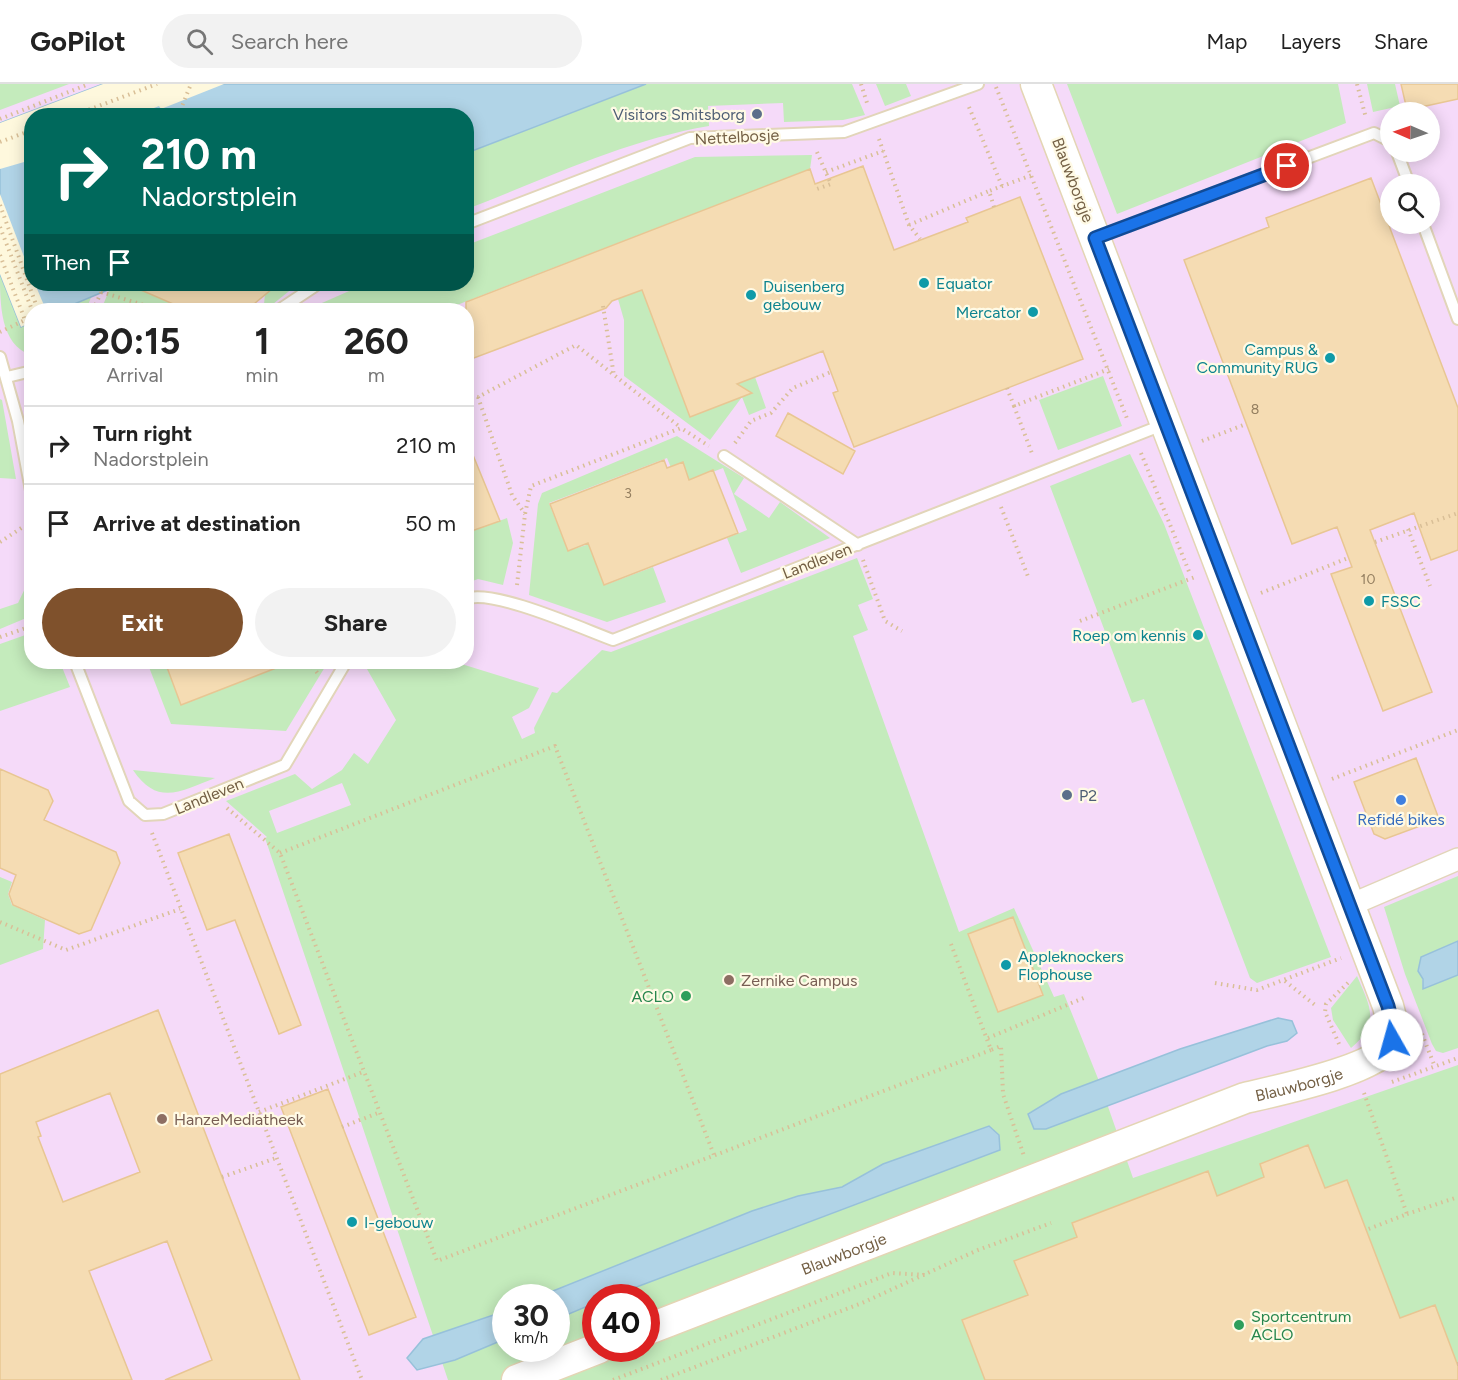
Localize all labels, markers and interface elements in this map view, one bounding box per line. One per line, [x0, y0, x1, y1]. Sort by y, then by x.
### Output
search box [162, 14, 582, 68]
text: GoPilot [30, 24, 126, 58]
icon: search [183, 25, 216, 58]
text: Search here [231, 28, 348, 55]
text: Map [1207, 29, 1247, 54]
text: Layers [1280, 29, 1341, 54]
text: Share [1374, 29, 1428, 54]
north arrow [1380, 102, 1440, 162]
map controls [1380, 102, 1440, 234]
place label: Visitors Smitsborg [613, 105, 745, 124]
marker: Visitors Smitsborg [750, 107, 764, 121]
street label: Nettelbosje [694, 125, 780, 149]
text: 210 m [141, 129, 257, 180]
icon: right [42, 132, 120, 210]
street label: Blauwborgje [1048, 135, 1098, 225]
pin [1261, 140, 1312, 191]
icon: arrive [1270, 149, 1303, 182]
button: search [1380, 174, 1440, 234]
text: Nadorstplein [141, 180, 297, 213]
icon: arrive [103, 246, 136, 279]
text: Then [42, 249, 91, 276]
place label: Equator [936, 274, 993, 293]
marker: Equator [917, 276, 931, 290]
place label: Duisenberg gebouw [763, 277, 845, 314]
marker: Duisenberg gebouw [744, 288, 758, 302]
place label: Mercator [956, 303, 1022, 322]
marker: Mercator [1026, 305, 1040, 319]
text: 20:15 [89, 320, 180, 363]
text: 1 [254, 320, 270, 363]
text: 260 [344, 320, 409, 363]
place label: Campus & Community RUG [1196, 340, 1319, 377]
marker: Campus & Community RUG [1323, 351, 1337, 365]
text: Arrival [107, 363, 163, 387]
text: min [246, 363, 278, 387]
text: m [368, 363, 385, 387]
house number: 8 [1251, 401, 1259, 418]
text: Turn right [93, 420, 192, 447]
icon: right [42, 429, 75, 462]
text: 210 m [396, 432, 456, 459]
text: Nadorstplein [93, 447, 209, 471]
house number: 3 [624, 485, 632, 502]
icon: arrive [42, 507, 75, 540]
text: Arrive at destination [93, 510, 301, 537]
text: 50 m [405, 510, 456, 537]
street label: Landleven [780, 539, 854, 583]
house number: 10 [1361, 571, 1375, 588]
button: Exit [42, 588, 243, 657]
button: Share [255, 588, 456, 657]
place label: FSSC [1381, 592, 1421, 611]
marker: FSSC [1362, 594, 1376, 608]
place label: Roep om kennis [1072, 626, 1186, 645]
marker: Roep om kennis [1191, 628, 1205, 642]
street label: Landleven [172, 774, 246, 818]
place label: P2 [1079, 786, 1097, 805]
marker: P2 [1060, 788, 1074, 802]
marker: Refidé bikes [1394, 793, 1408, 807]
place label: Refidé bikes [1357, 810, 1445, 829]
place label: Appleknockers Flophouse [1018, 947, 1124, 984]
marker: Appleknockers Flophouse [999, 958, 1013, 972]
place label: Zernike Campus [741, 971, 857, 990]
marker: Zernike Campus [722, 973, 736, 987]
place label: ACLO [632, 987, 674, 1006]
marker: ACLO [679, 989, 693, 1003]
position arrow [1360, 1008, 1424, 1072]
street label: Blauwborgje [1253, 1063, 1345, 1105]
place label: HanzeMediatheek [174, 1110, 304, 1129]
marker: HanzeMediatheek [155, 1112, 169, 1126]
place label: I-gebouw [364, 1213, 434, 1232]
marker: I-gebouw [345, 1215, 359, 1229]
street label: Blauwborgje [799, 1228, 889, 1278]
speed limit sign: 40 [582, 1284, 660, 1362]
text: 30 [513, 1297, 549, 1334]
place label: Sportcentrum ACLO [1251, 1307, 1351, 1344]
marker: Sportcentrum ACLO [1232, 1318, 1246, 1332]
text: km/h [514, 1329, 548, 1347]

